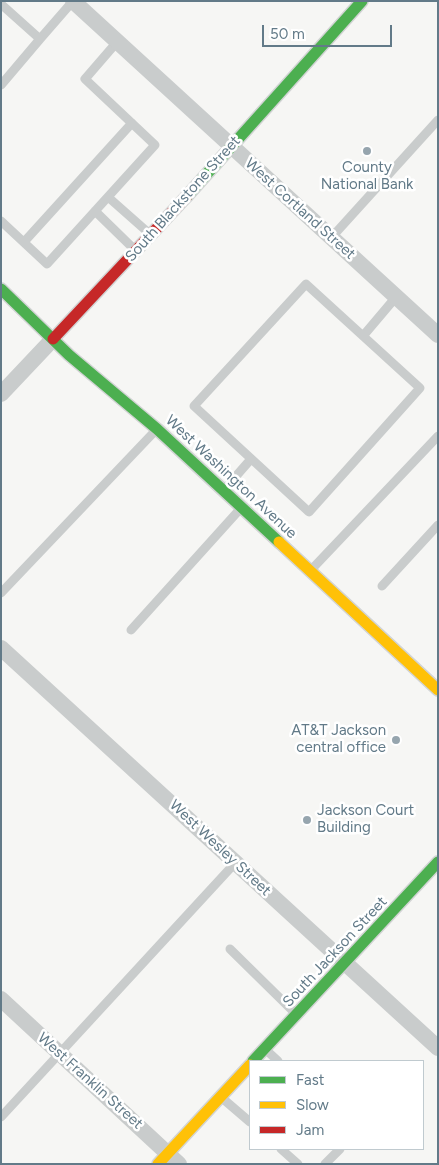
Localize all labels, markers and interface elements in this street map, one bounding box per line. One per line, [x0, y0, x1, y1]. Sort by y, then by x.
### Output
scale bar [264, 15, 394, 47]
text: 50 m [270, 25, 305, 43]
street label: South Blackstone Street [122, 132, 244, 266]
marker: County National Bank [361, 145, 373, 157]
street label: West Cortland Street [241, 155, 359, 263]
place label: County National Bank [321, 159, 413, 194]
street label: West Washington Avenue [162, 411, 300, 543]
place label: AT&T Jackson central office [291, 722, 386, 757]
marker: AT&T Jackson central office [390, 734, 402, 746]
street label: West Wesley Street [166, 796, 274, 900]
place label: Jackson Court Building [317, 802, 414, 837]
marker: Jackson Court Building [301, 814, 313, 826]
street label: South Jackson Street [279, 893, 391, 1011]
street label: West Franklin Street [34, 1029, 146, 1133]
legend [249, 1060, 424, 1150]
text: Fast [296, 1071, 324, 1089]
text: Slow [296, 1096, 329, 1114]
text: Jam [296, 1121, 324, 1139]

